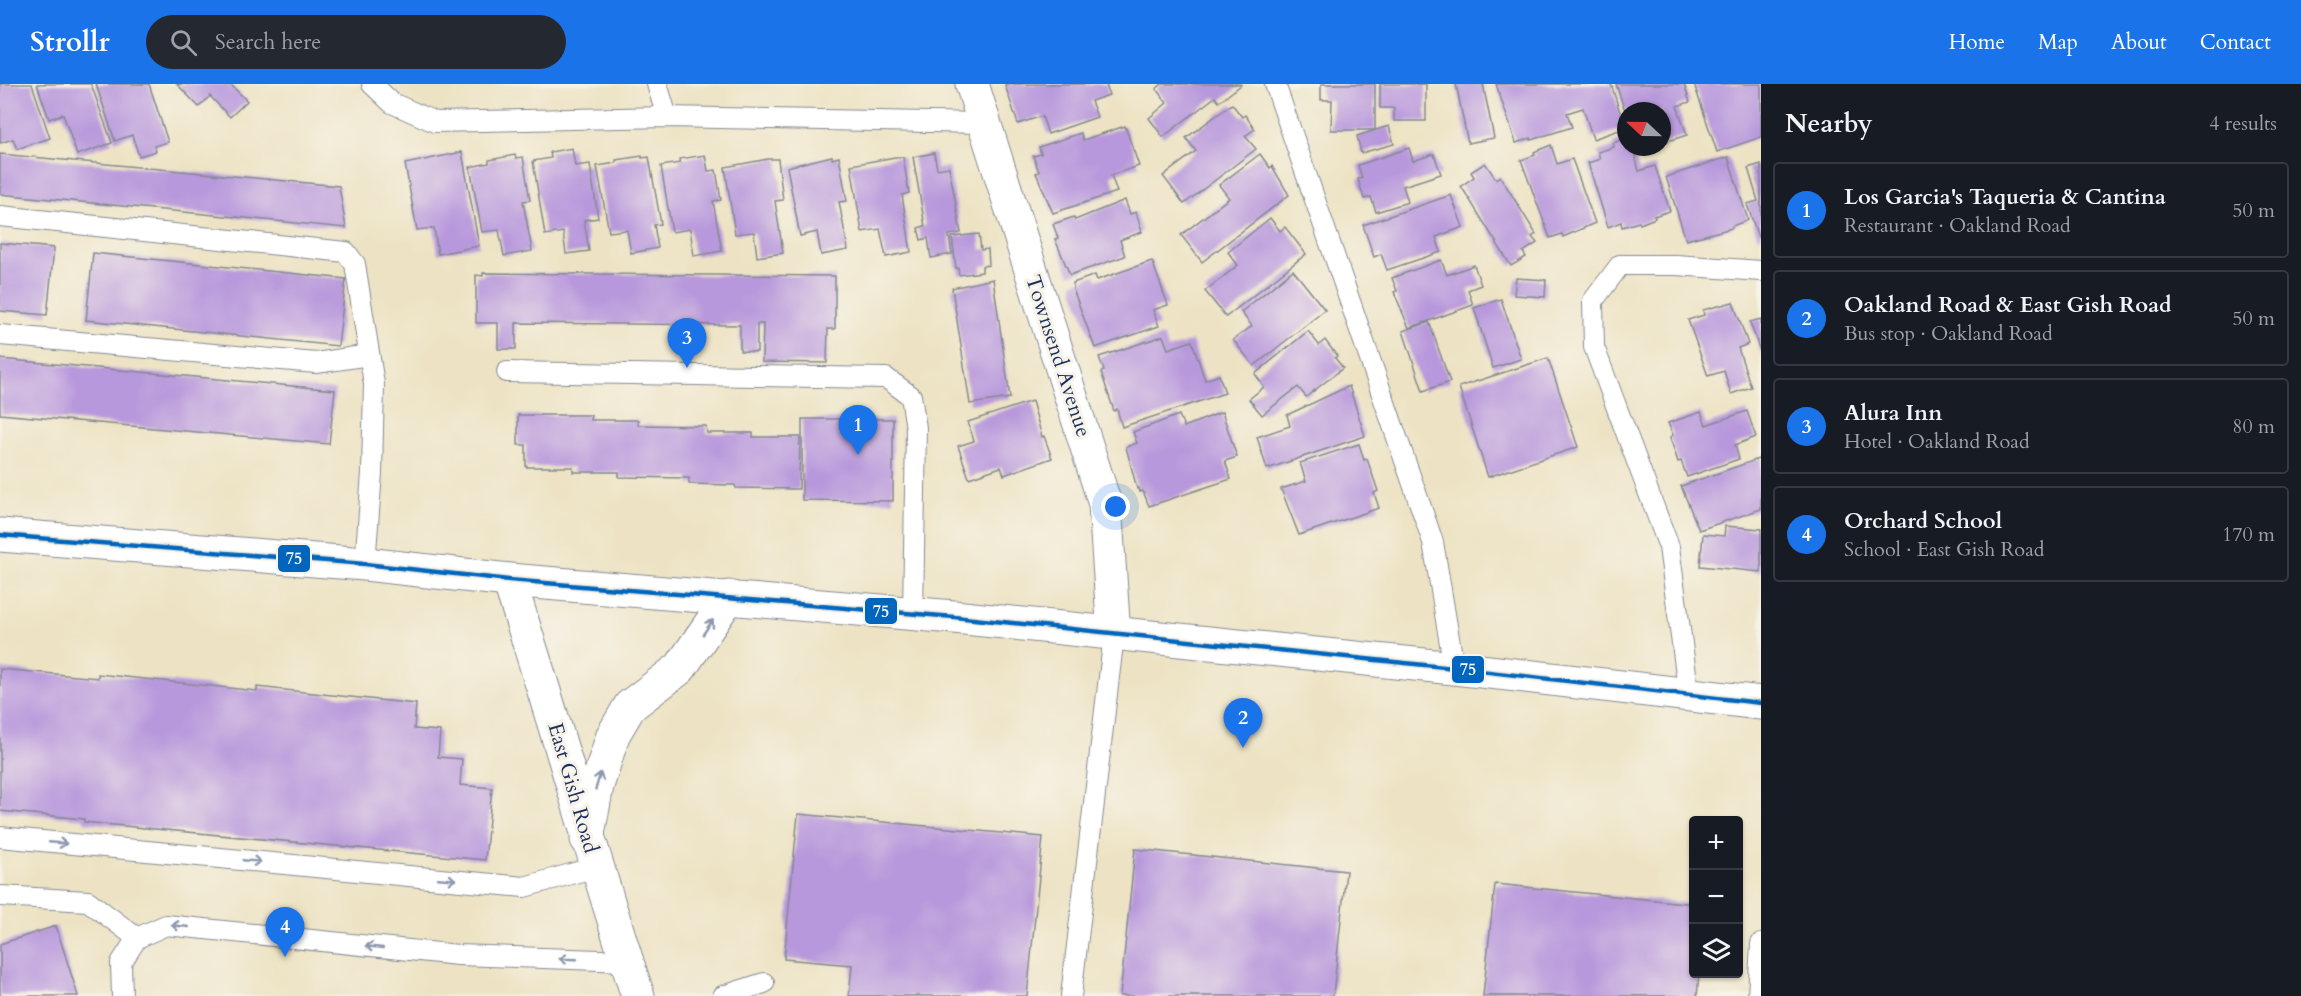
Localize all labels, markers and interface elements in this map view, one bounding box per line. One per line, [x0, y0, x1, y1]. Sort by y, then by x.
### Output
search box [146, 15, 566, 69]
text: Strollr [30, 23, 110, 61]
icon: search [167, 26, 200, 59]
text: Search here [215, 27, 321, 57]
text: Home [1949, 28, 2005, 57]
text: Map [2038, 28, 2078, 57]
text: About [2111, 28, 2167, 57]
text: Contact [2200, 28, 2271, 57]
north arrow [1617, 102, 1671, 156]
text: Nearby [1785, 106, 1873, 141]
text: 4 results [2209, 110, 2277, 137]
text: Los Garcia's Taqueria & Cantina [1844, 182, 2166, 212]
text: 1 [1801, 197, 1812, 224]
text: 50 m [2232, 197, 2275, 224]
text: Restaurant · Oakland Road [1844, 212, 2071, 239]
street label: Townsend Avenue [1018, 271, 1098, 441]
text: Oakland Road & East Gish Road [1844, 290, 2172, 320]
text: 2 [1801, 305, 1812, 332]
text: 50 m [2232, 305, 2275, 332]
pin: 3 [668, 318, 706, 368]
text: Bus stop · Oakland Road [1844, 320, 2053, 347]
text: Alura Inn [1844, 398, 1942, 428]
pin: 1 [838, 406, 878, 455]
text: 3 [1801, 413, 1812, 440]
text: 80 m [2232, 413, 2275, 440]
text: Hotel · Oakland Road [1844, 428, 2030, 455]
your location [1101, 492, 1130, 521]
text: Orchard School [1844, 506, 2002, 536]
text: 4 [1801, 521, 1812, 548]
text: 170 m [2222, 521, 2275, 548]
text: School · East Gish Road [1844, 536, 2044, 563]
line badge: 75 [277, 544, 311, 573]
text: 75 [286, 548, 302, 570]
line badge: 75 [864, 597, 898, 625]
text: 75 [873, 601, 889, 623]
one-way arrow [702, 619, 714, 636]
line badge: 75 [1451, 655, 1485, 684]
text: 75 [1460, 659, 1476, 681]
pin: 2 [1224, 698, 1262, 748]
street label: East Gish Road [541, 720, 605, 856]
one-way arrow [593, 772, 605, 791]
map controls [1689, 816, 1743, 978]
button: + [1689, 816, 1743, 870]
one-way arrow [48, 838, 68, 849]
one-way arrow [242, 856, 262, 867]
button: − [1689, 870, 1743, 924]
one-way arrow [436, 874, 456, 885]
pin: 4 [266, 908, 304, 957]
one-way arrow [171, 921, 190, 932]
button: layers [1689, 924, 1743, 978]
one-way arrow [365, 941, 384, 952]
one-way arrow [559, 954, 579, 965]

